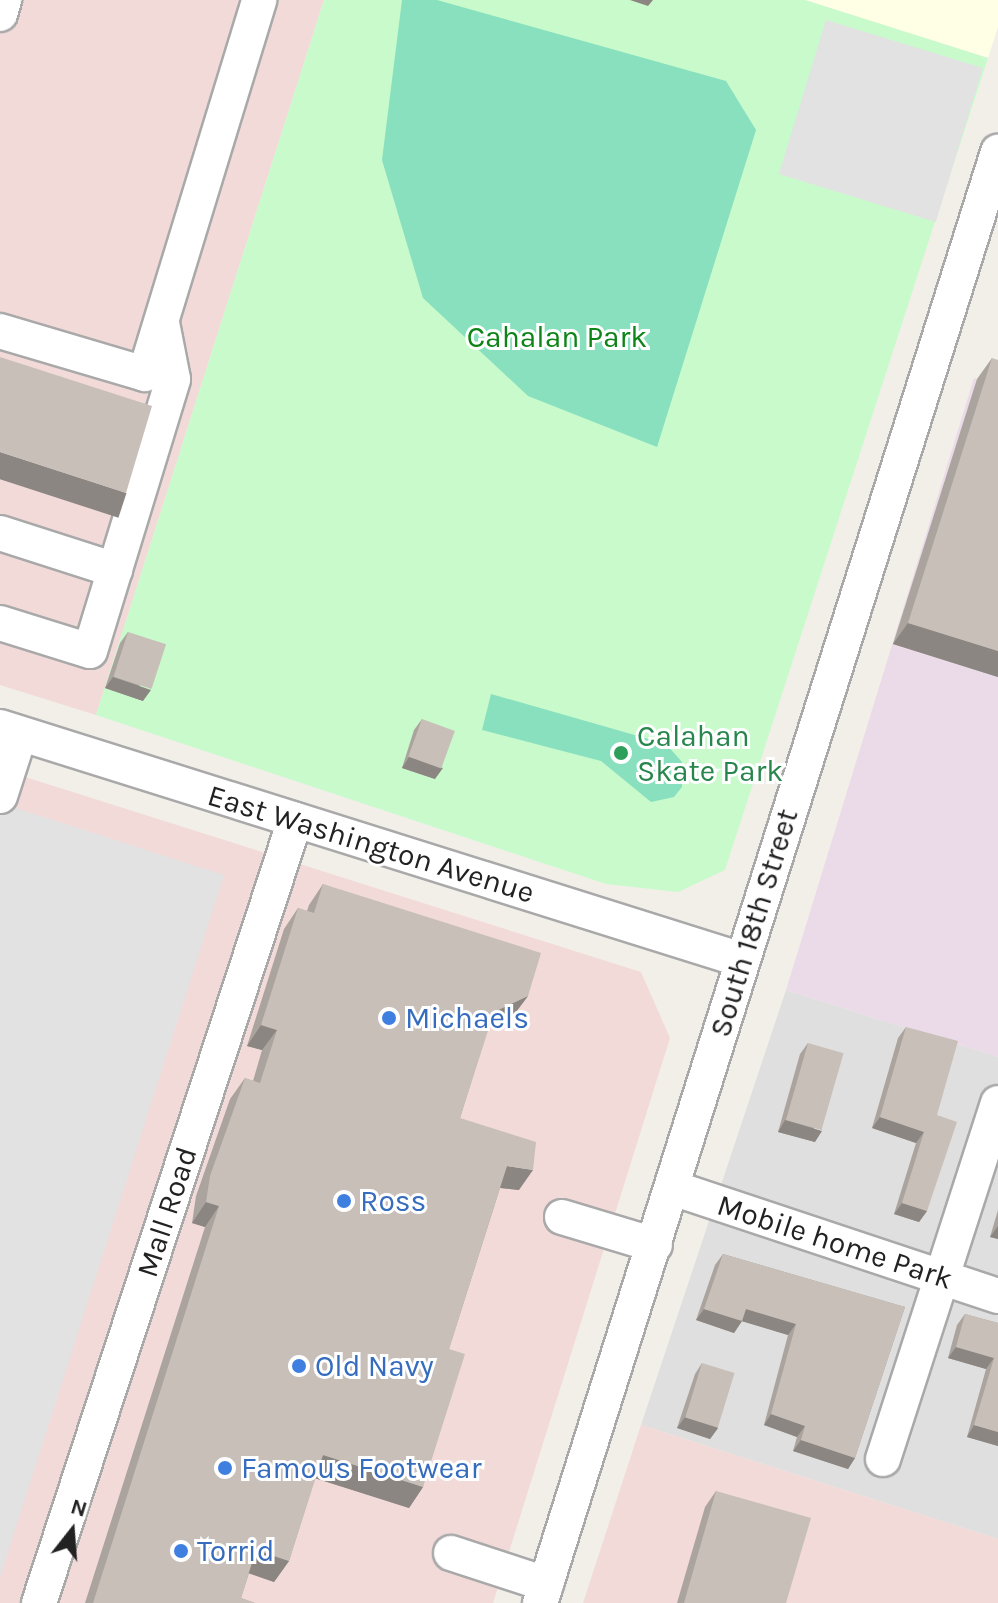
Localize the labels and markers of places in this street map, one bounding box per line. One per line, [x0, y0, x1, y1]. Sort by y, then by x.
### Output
place label: Calahan Skate Park [637, 718, 783, 788]
marker: Calahan Skate Park [612, 744, 630, 762]
place label: Michaels [405, 1000, 529, 1036]
marker: Michaels [380, 1009, 398, 1027]
place label: Ross [360, 1183, 426, 1219]
marker: Ross [335, 1192, 353, 1210]
place label: Old Navy [315, 1348, 434, 1384]
marker: Old Navy [290, 1357, 308, 1375]
place label: Famous Footwear [241, 1450, 481, 1486]
marker: Famous Footwear [216, 1459, 234, 1477]
place label: Torrid [197, 1533, 274, 1569]
marker: Torrid [172, 1542, 190, 1560]

